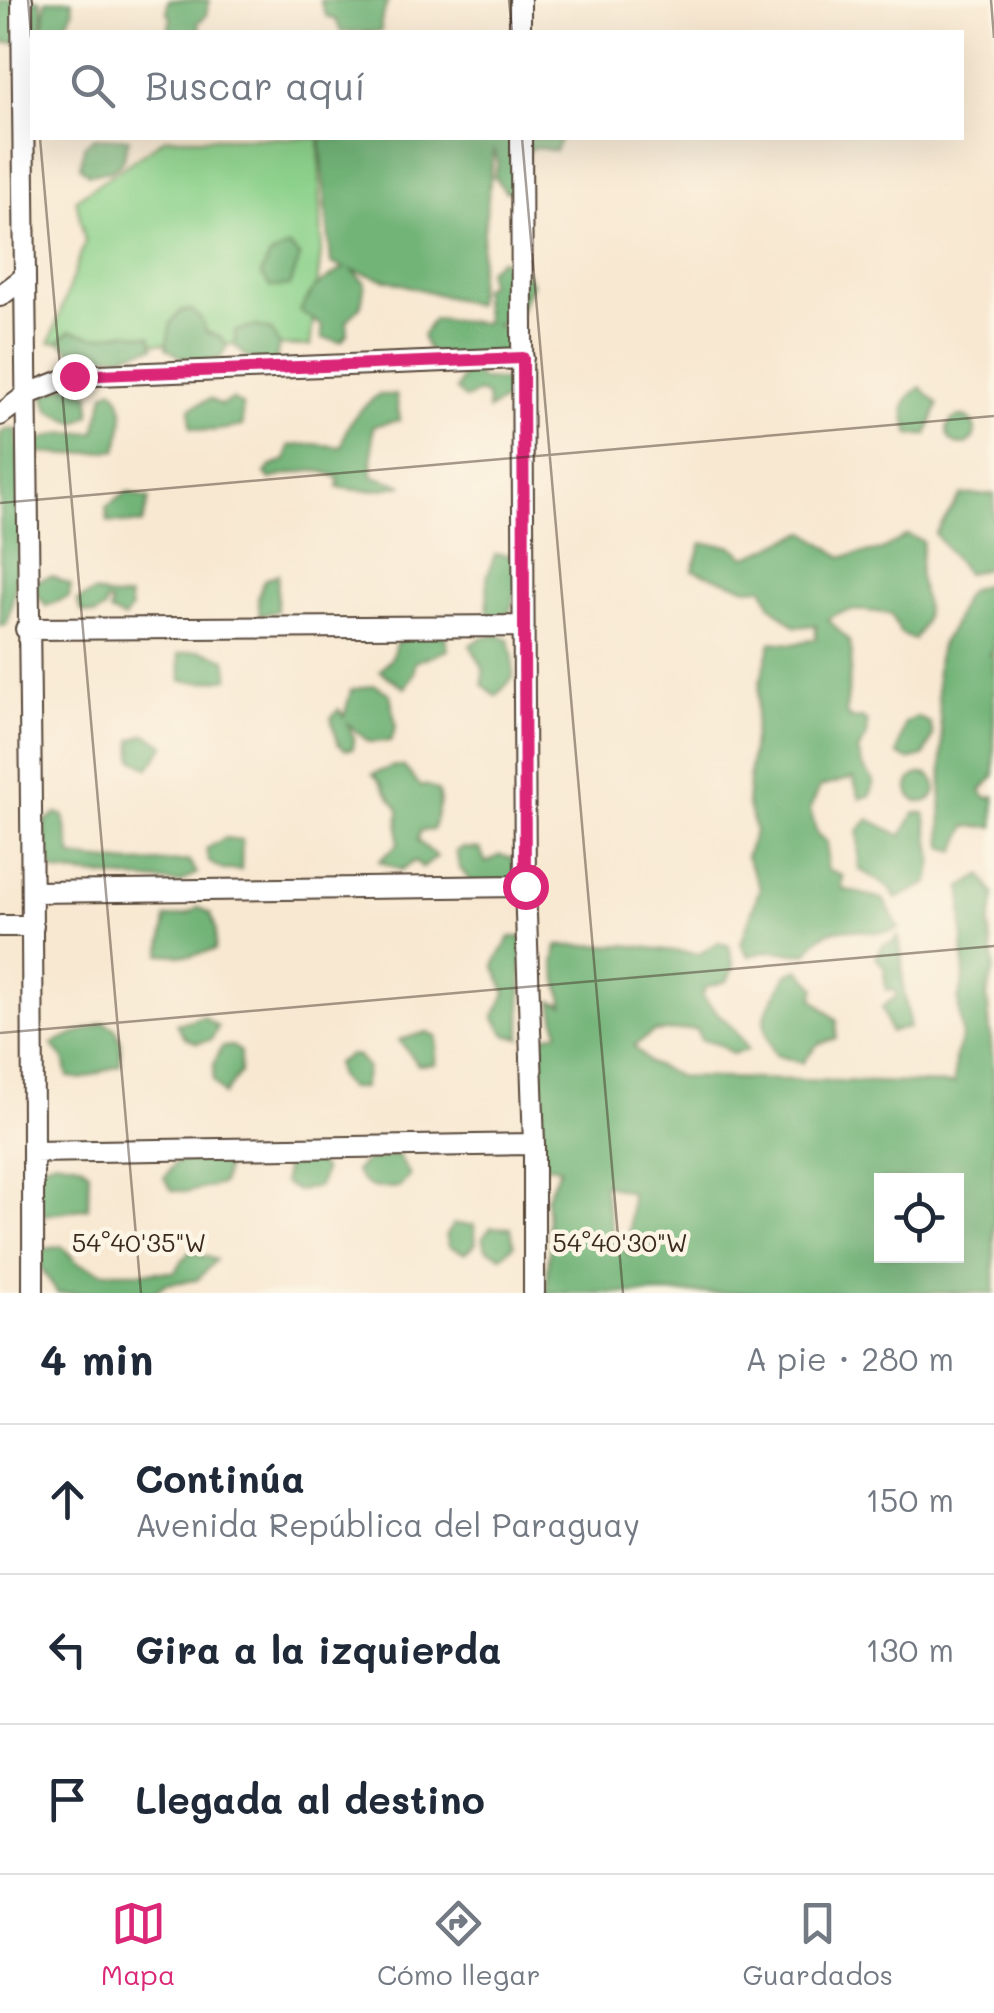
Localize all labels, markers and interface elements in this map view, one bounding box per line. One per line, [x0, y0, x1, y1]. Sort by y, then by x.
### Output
search box [30, 30, 964, 140]
icon: search [65, 58, 120, 113]
text: Buscar aquí [145, 60, 366, 110]
route end [52, 354, 98, 400]
route start [503, 864, 549, 910]
map controls [874, 1173, 964, 1263]
button: locate [874, 1173, 964, 1263]
text: 54°40'35"W [72, 1226, 206, 1258]
text: 54°40'30"W [552, 1226, 688, 1258]
text: 4 min [40, 1331, 153, 1386]
text: A pie · 280 m [745, 1337, 954, 1379]
text: Continúa [135, 1453, 305, 1503]
icon: ahead [40, 1472, 95, 1527]
text: 150 m [866, 1478, 954, 1520]
text: Avenida República del Paraguay [135, 1503, 640, 1545]
icon: left [40, 1622, 95, 1677]
text: Gira a la izquierda [135, 1624, 501, 1674]
text: 130 m [865, 1628, 954, 1670]
icon: arrive [40, 1772, 95, 1827]
text: Llegada al destino [135, 1774, 485, 1824]
tab: Mapa [101, 1896, 175, 1992]
tab: Cómo llegar [377, 1896, 541, 1992]
tab: Guardados [742, 1896, 893, 1992]

